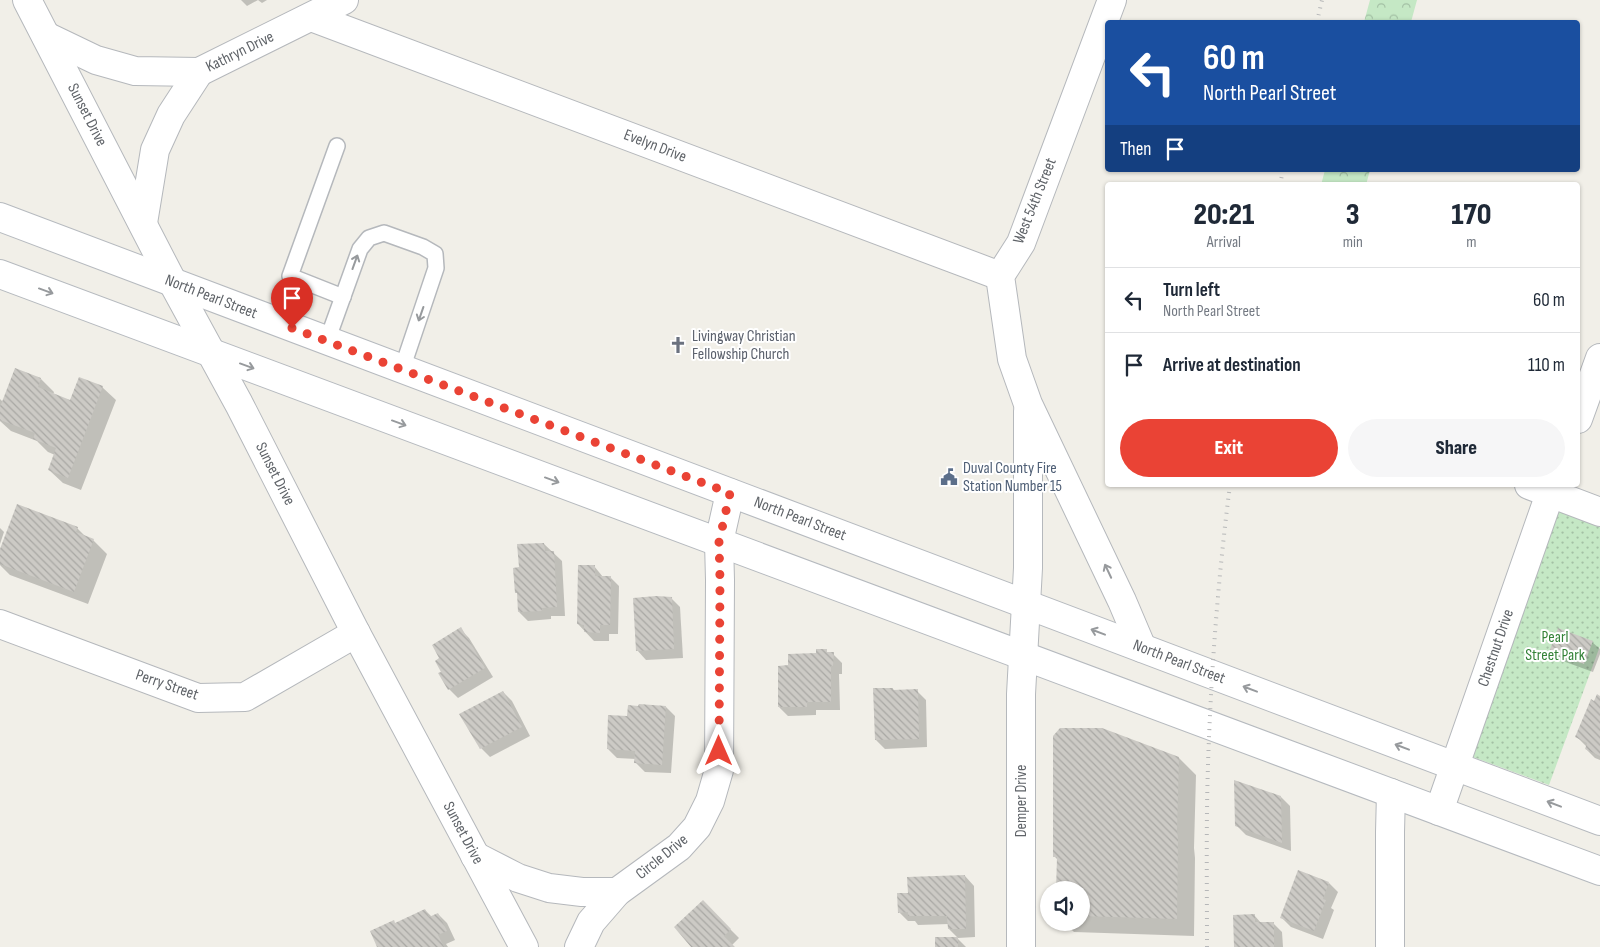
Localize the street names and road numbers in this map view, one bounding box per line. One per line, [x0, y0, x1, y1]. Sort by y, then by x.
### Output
street label: Kathryn Drive [203, 27, 277, 77]
street label: Sunset Drive [63, 80, 111, 150]
street label: Evelyn Drive [621, 125, 689, 167]
street label: West 54th Street [1009, 155, 1061, 247]
street label: North Pearl Street [162, 271, 260, 323]
street label: Sunset Drive [251, 439, 299, 509]
street label: North Pearl Street [751, 493, 849, 545]
street label: Chestnut Drive [1474, 607, 1518, 689]
street label: North Pearl Street [1130, 636, 1228, 688]
street label: Perry Street [133, 665, 201, 705]
street label: Demper Drive [1012, 765, 1031, 837]
street label: Sunset Drive [439, 799, 487, 867]
street label: Circle Drive [632, 830, 692, 884]

